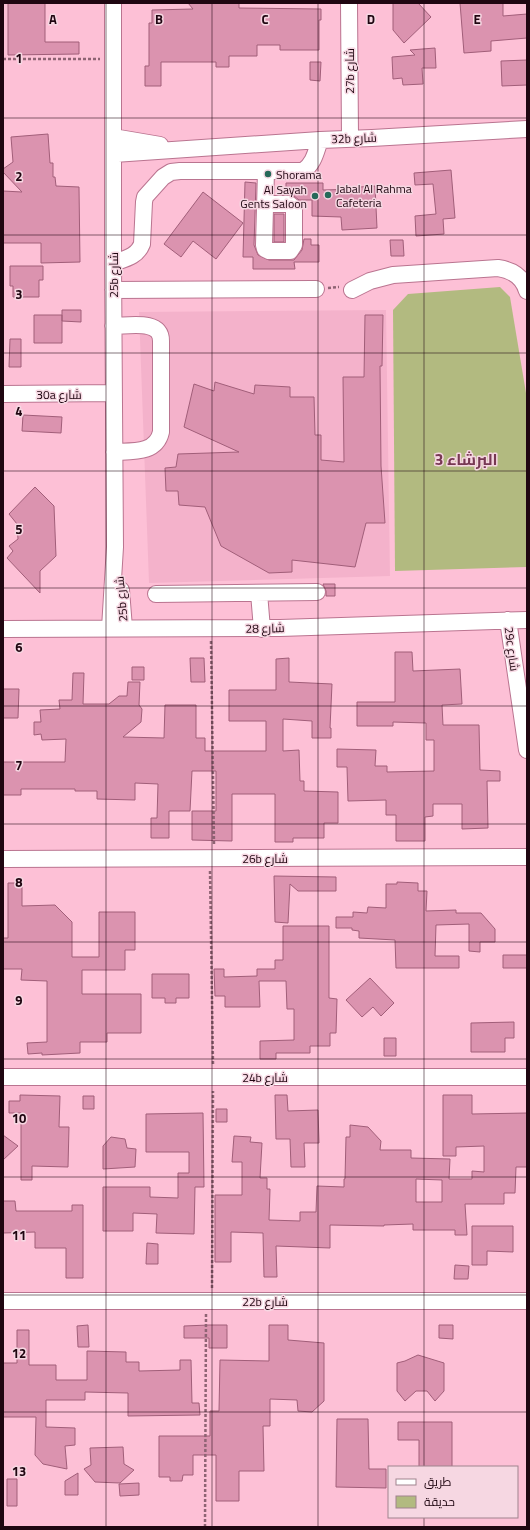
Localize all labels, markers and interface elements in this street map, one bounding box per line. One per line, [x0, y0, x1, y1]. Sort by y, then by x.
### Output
text: A [49, 9, 57, 29]
text: B [155, 9, 163, 29]
text: C [261, 9, 269, 29]
text: D [367, 9, 375, 29]
text: E [473, 9, 481, 29]
text: 1 [15, 48, 23, 68]
street label: 27b شارع [340, 48, 359, 94]
street label: 32b شارع [331, 128, 377, 148]
place label: Shorama [276, 165, 322, 184]
text: 2 [15, 166, 23, 186]
marker: Shorama [263, 169, 273, 179]
place label: Jabal Al Rahma Cafeteria [336, 179, 412, 212]
place label: Al Sayah Gents Saloon [240, 180, 307, 213]
marker: Jabal Al Rahma Cafeteria [323, 190, 333, 200]
marker: Al Sayah Gents Saloon [310, 191, 320, 201]
street label: 25b شارع [104, 252, 123, 298]
text: 3 [15, 284, 23, 304]
street label: 30a شارع [36, 385, 82, 404]
text: 4 [15, 401, 23, 421]
district label: البرشاء 3 [434, 447, 498, 471]
text: 5 [15, 519, 23, 539]
street label: 25b شارع [110, 575, 132, 623]
street label: شارع 28 [245, 618, 285, 638]
street label: 29c شارع [499, 626, 525, 672]
text: 6 [15, 637, 23, 657]
text: 7 [15, 755, 23, 775]
street label: 26b شارع [242, 849, 288, 868]
text: 8 [15, 872, 23, 892]
text: 9 [15, 990, 23, 1010]
street label: 24b شارع [242, 1068, 288, 1087]
text: 10 [12, 1108, 26, 1128]
text: 11 [12, 1225, 26, 1245]
street label: 22b شارع [242, 1292, 288, 1311]
text: 12 [12, 1343, 26, 1363]
text: 13 [12, 1461, 26, 1481]
legend [388, 1466, 518, 1518]
text: طريق [424, 1472, 452, 1491]
text: حديقة [424, 1492, 455, 1511]

